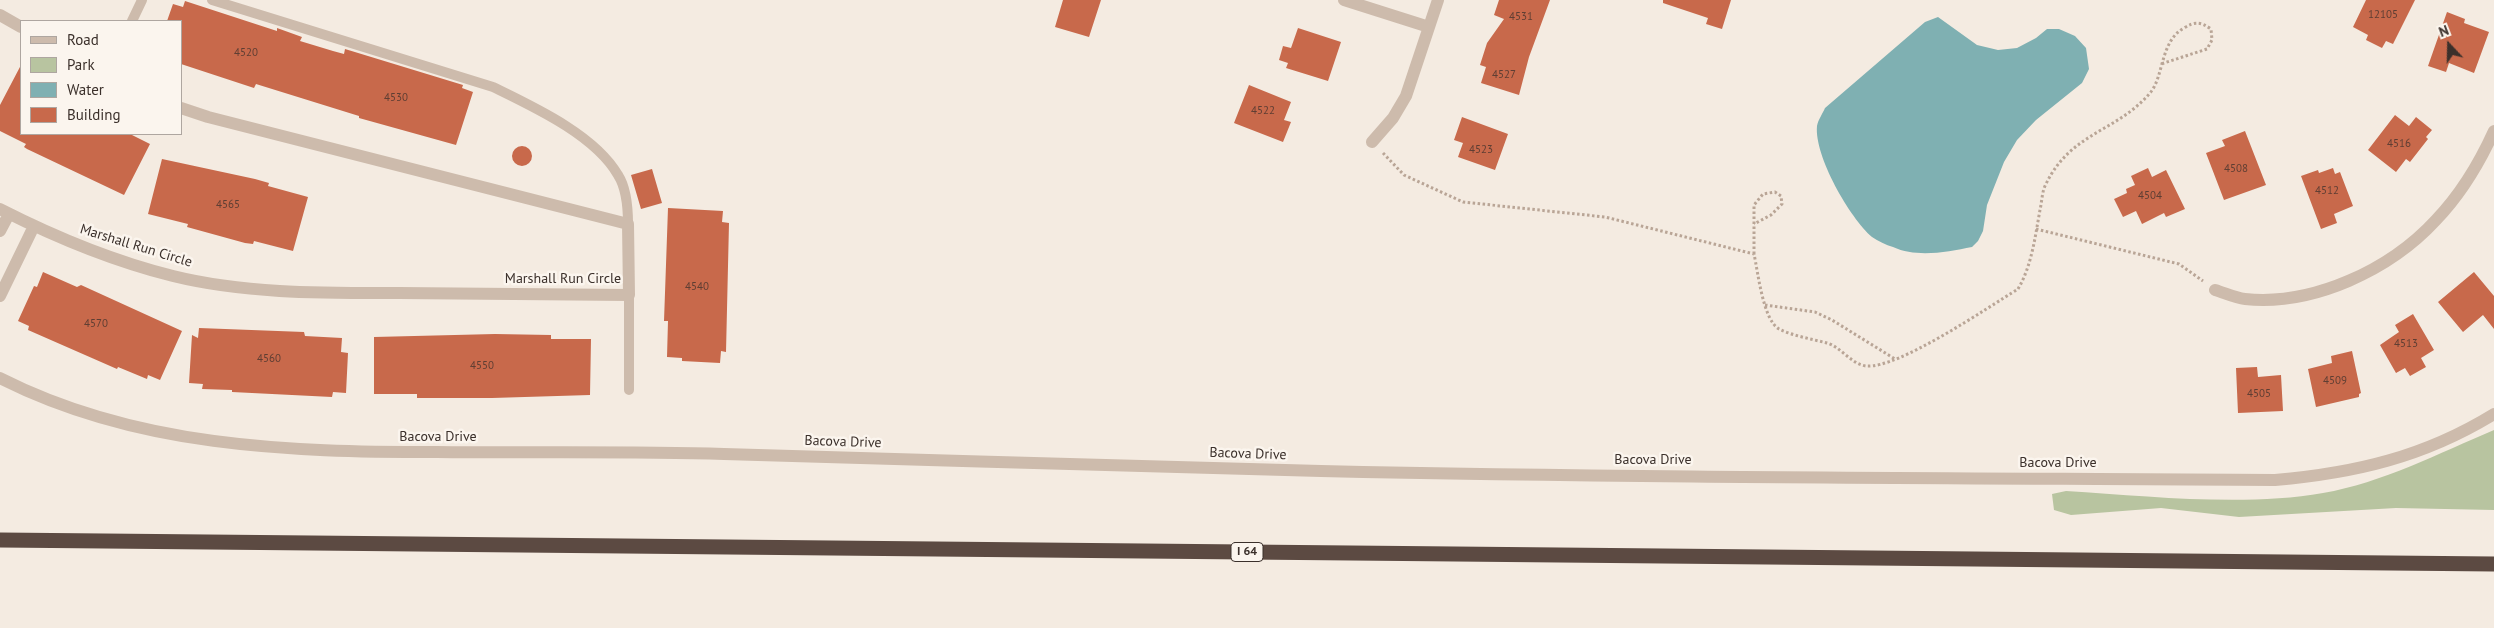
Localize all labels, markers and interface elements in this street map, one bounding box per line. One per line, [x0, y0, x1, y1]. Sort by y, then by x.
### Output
house number: 12105 [2368, 8, 2398, 22]
house number: 4531 [1509, 10, 1533, 24]
legend [20, 20, 182, 135]
north arrow [2424, 20, 2474, 70]
text: N [2436, 21, 2451, 41]
text: Road [67, 30, 99, 49]
house number: 4520 [234, 46, 258, 60]
text: Park [67, 55, 95, 74]
house number: 4527 [1492, 68, 1516, 82]
text: Water [67, 80, 104, 99]
house number: 4530 [384, 91, 408, 105]
house number: 4522 [1251, 104, 1275, 118]
text: Building [67, 105, 121, 124]
house number: 4516 [2387, 137, 2411, 151]
house number: 4523 [1469, 143, 1493, 157]
house number: 4508 [2224, 162, 2248, 176]
house number: 4512 [2315, 184, 2339, 198]
house number: 4504 [2138, 189, 2162, 203]
house number: 4565 [216, 198, 240, 212]
street label: Marshall Run Circle [78, 221, 194, 271]
street label: Marshall Run Circle [505, 271, 621, 287]
house number: 4540 [685, 280, 709, 294]
house number: 4570 [84, 317, 108, 331]
house number: 4513 [2394, 337, 2418, 351]
house number: 4560 [257, 352, 281, 366]
house number: 4550 [470, 359, 494, 373]
house number: 4509 [2323, 374, 2347, 388]
house number: 4505 [2247, 387, 2271, 401]
street label: Bacova Drive [399, 429, 477, 445]
street label: Bacova Drive [804, 432, 882, 452]
street label: Bacova Drive [1209, 444, 1287, 464]
street label: Bacova Drive [1614, 452, 1692, 468]
street label: Bacova Drive [2019, 455, 2097, 471]
road number: I 64 [1231, 542, 1263, 562]

